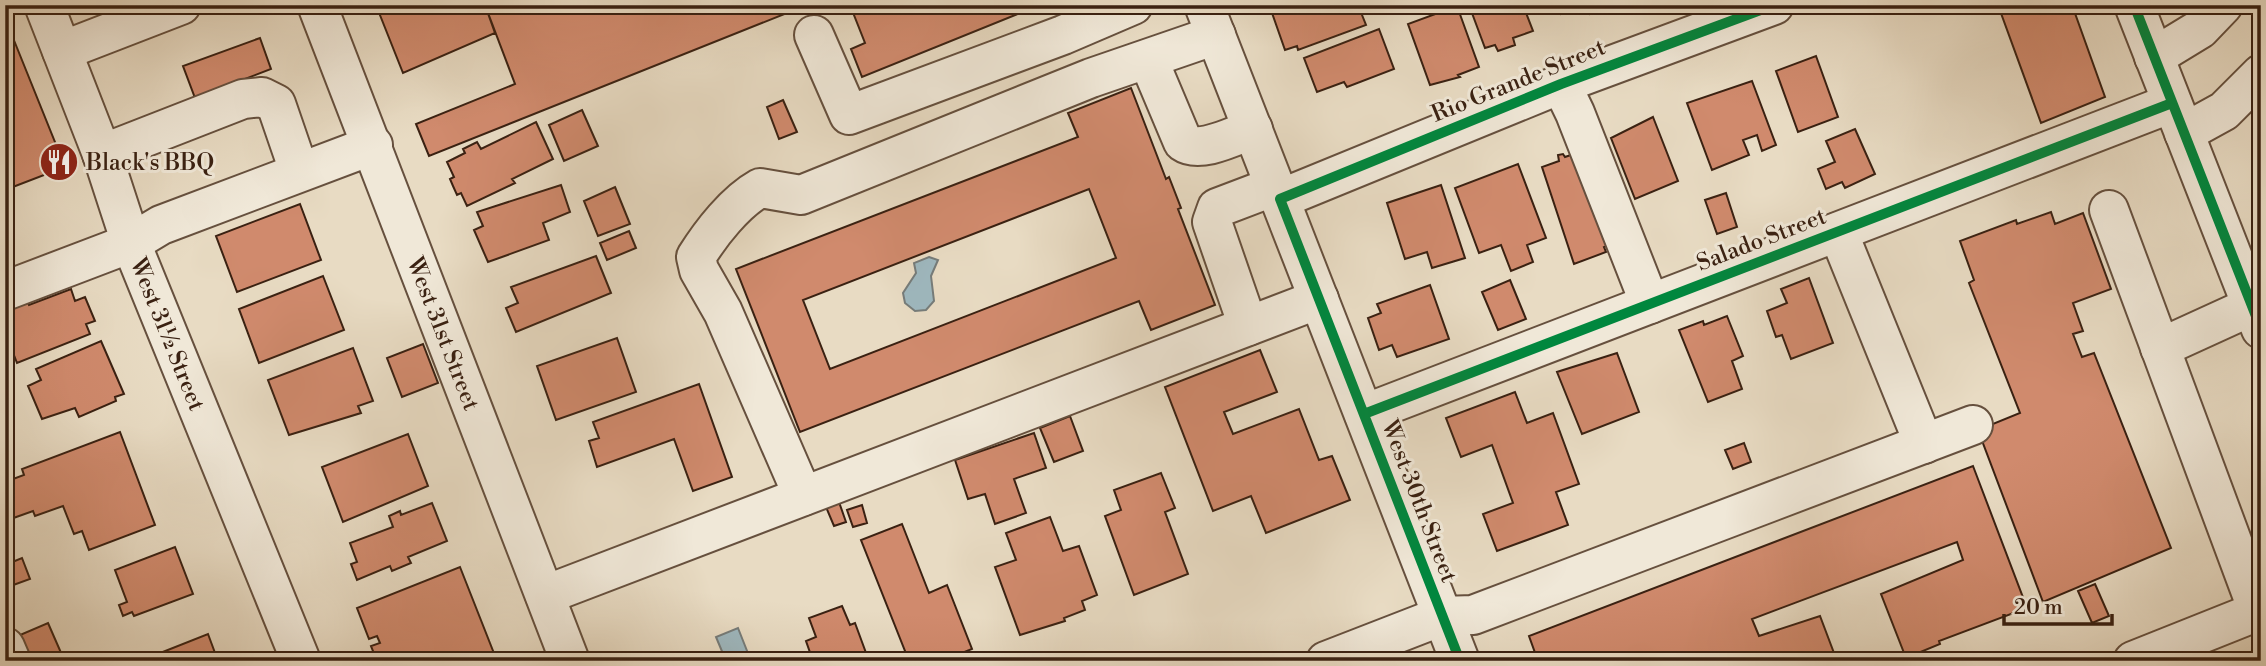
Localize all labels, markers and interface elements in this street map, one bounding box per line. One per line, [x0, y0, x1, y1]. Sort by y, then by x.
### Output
street label: Rio Grande Street [1427, 33, 1609, 129]
restaurant icon: Black's BBQ [38, 141, 80, 183]
place label: Black's BBQ [85, 149, 214, 177]
street label: Salado Street [1693, 202, 1830, 277]
street label: West 31st Street [400, 252, 485, 414]
street label: West 31½ Street [123, 253, 210, 415]
street label: West 30th Street [1375, 415, 1463, 586]
scale bar [2004, 582, 2112, 626]
text: 20 m [2014, 595, 2063, 621]

